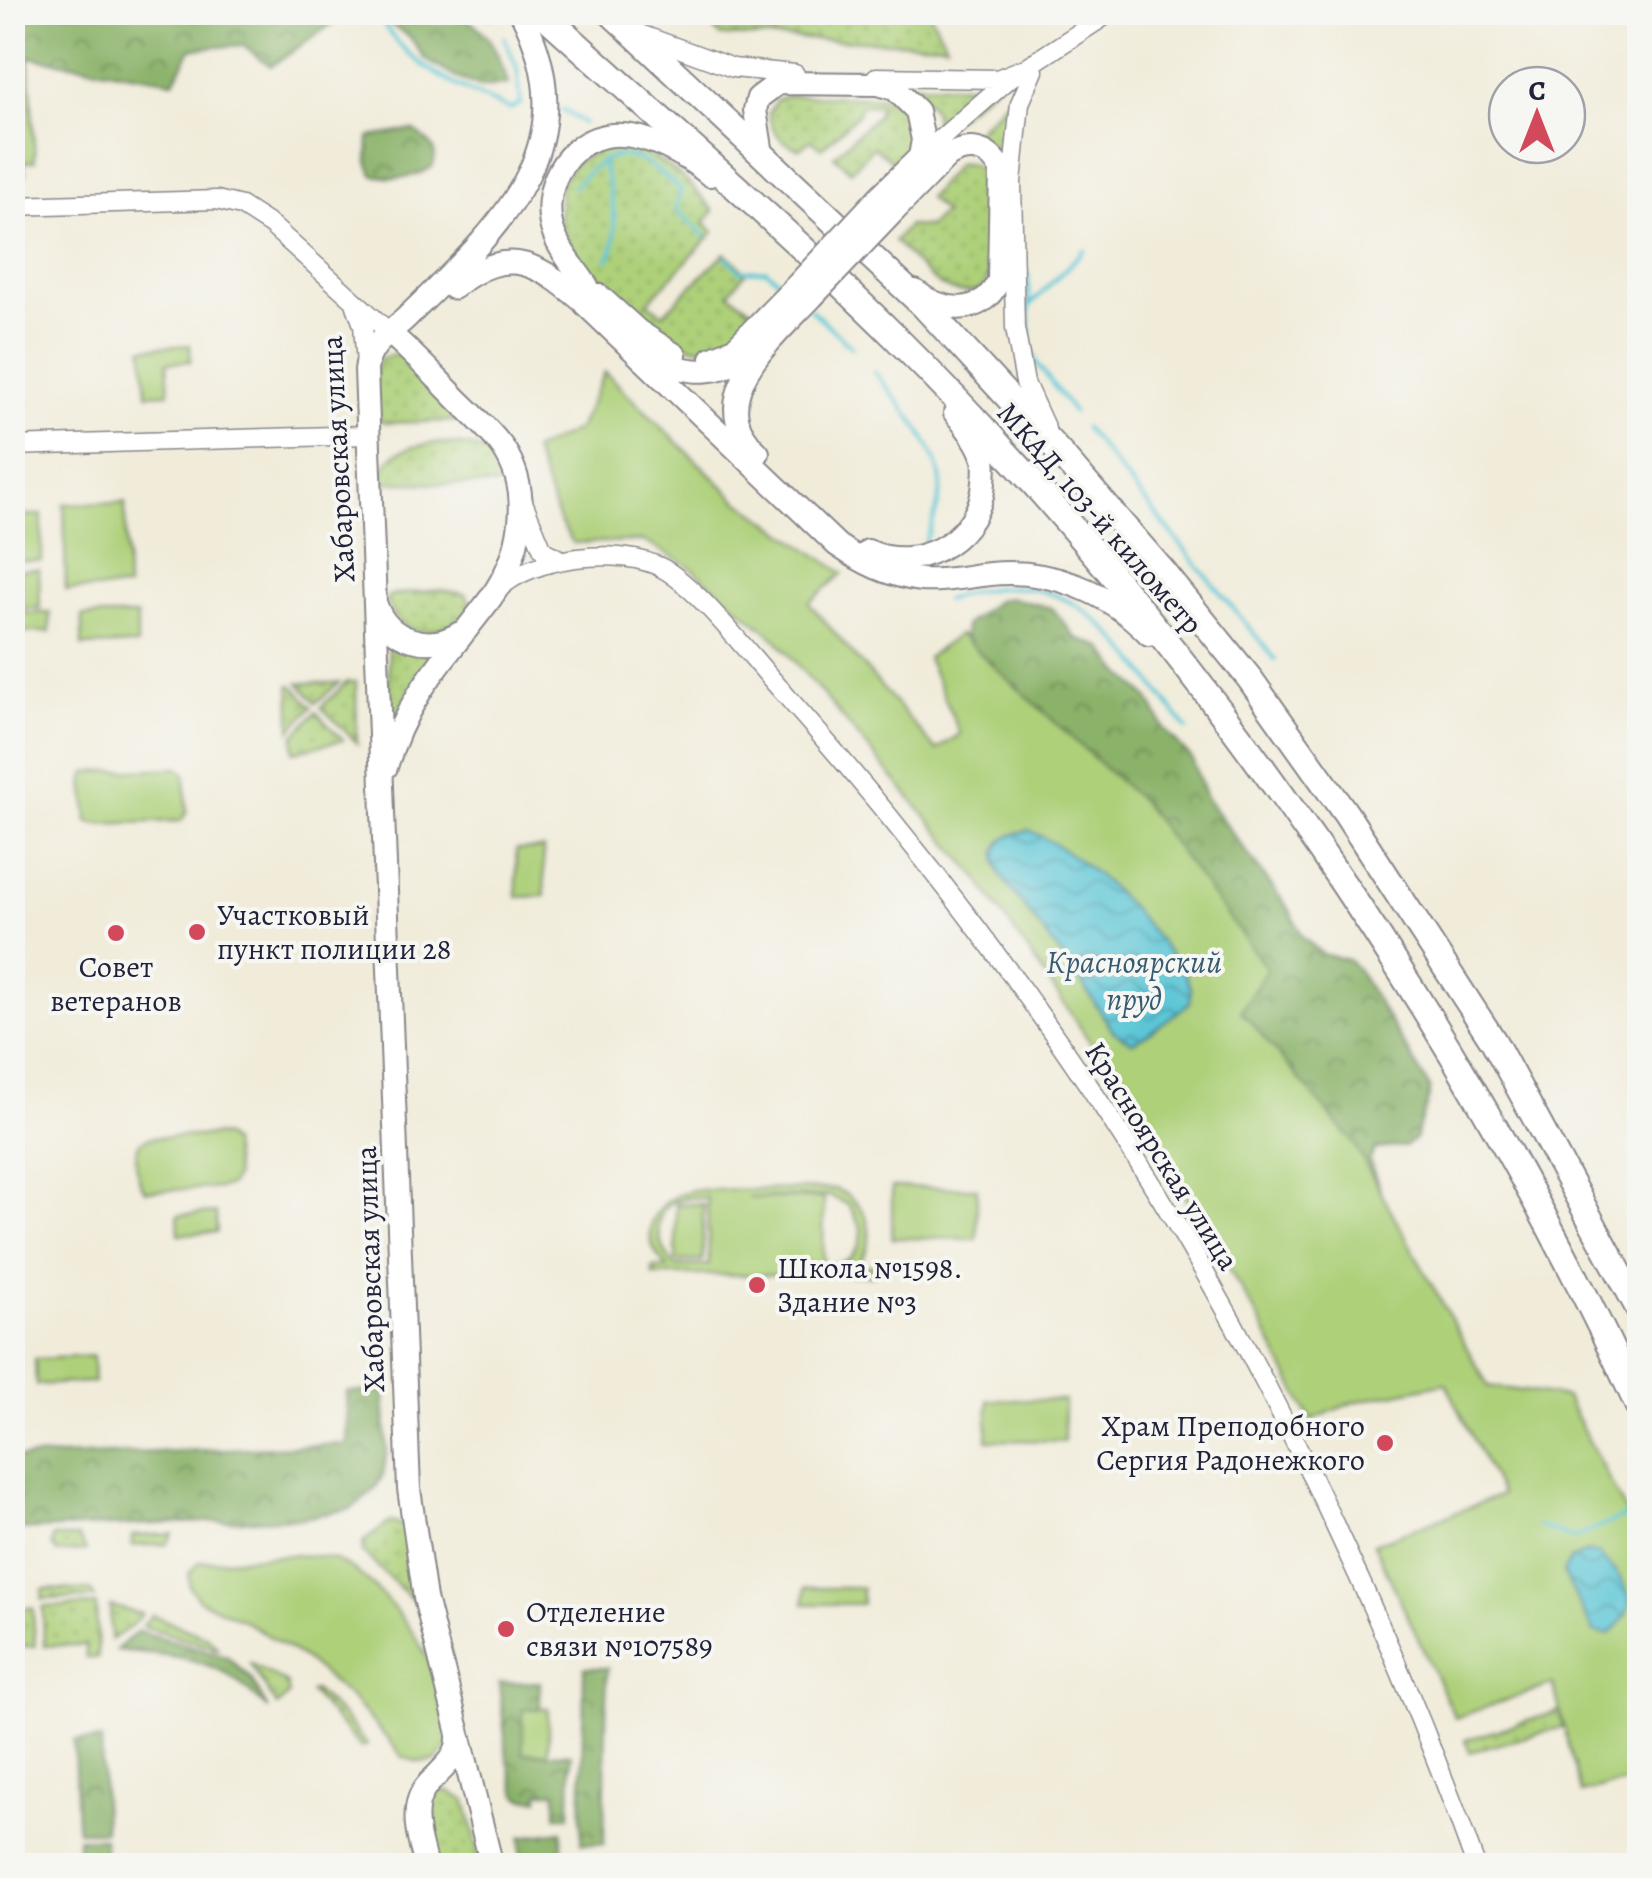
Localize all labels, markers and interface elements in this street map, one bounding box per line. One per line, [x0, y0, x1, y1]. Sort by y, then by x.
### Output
north arrow [1487, 65, 1587, 165]
text: С [1528, 72, 1546, 110]
street label: Хабаровская улица [312, 335, 364, 583]
street label: МКАД, 103-й километр [988, 393, 1212, 643]
place label: Участковый пункт полиции 28 [217, 895, 451, 969]
marker: Участковый пункт полиции 28 [186, 921, 208, 943]
marker: Совет ветеранов [105, 922, 127, 944]
water label: Красноярский пруд [1046, 940, 1222, 1021]
place label: Совет ветеранов [50, 947, 182, 1021]
street label: Красноярская улица [1076, 1034, 1249, 1278]
street label: Хабаровская улица [346, 1145, 394, 1393]
place label: Школа №1598. Здание №3 [777, 1248, 963, 1322]
marker: Школа №1598. Здание №3 [746, 1274, 768, 1296]
place label: Храм Преподобного Сергия Радонежкого [1096, 1406, 1365, 1480]
marker: Храм Преподобного Сергия Радонежкого [1374, 1432, 1396, 1454]
place label: Отделение связи №107589 [526, 1592, 713, 1666]
marker: Отделение связи №107589 [495, 1618, 517, 1640]

